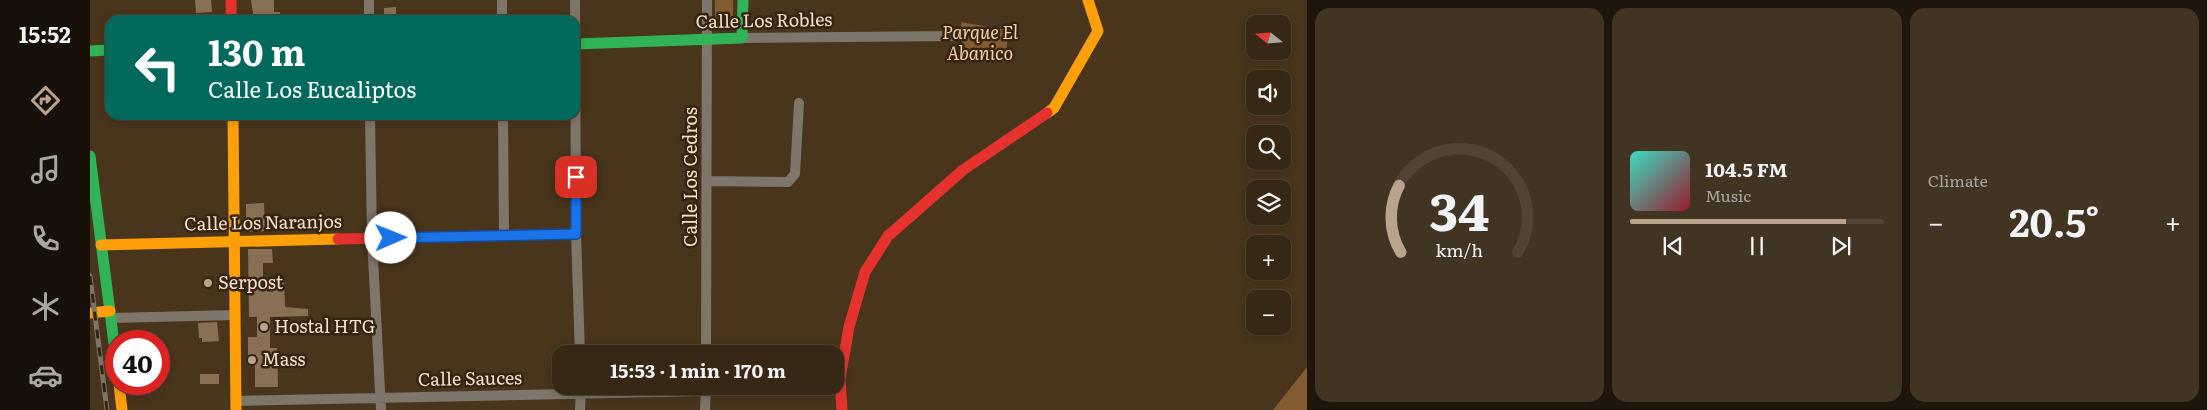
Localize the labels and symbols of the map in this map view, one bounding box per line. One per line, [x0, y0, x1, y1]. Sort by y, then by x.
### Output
street label: Calle Los Robles [695, 5, 833, 34]
north arrow [1246, 15, 1291, 60]
park label: Parque El Abanico [942, 18, 1019, 66]
street label: Calle Los Cedros [676, 107, 703, 247]
pin [555, 156, 597, 198]
street label: Calle Los Naranjos [184, 207, 342, 236]
position arrow [364, 211, 416, 263]
place label: Serpost [218, 268, 284, 295]
marker: Serpost [202, 277, 214, 289]
place label: Hostal HTG [274, 312, 375, 339]
marker: Hostal HTG [258, 321, 270, 333]
speed limit sign: 40 [105, 330, 170, 395]
place label: Mass [262, 345, 306, 372]
marker: Mass [246, 354, 258, 366]
street label: Calle Sauces [418, 363, 522, 392]

